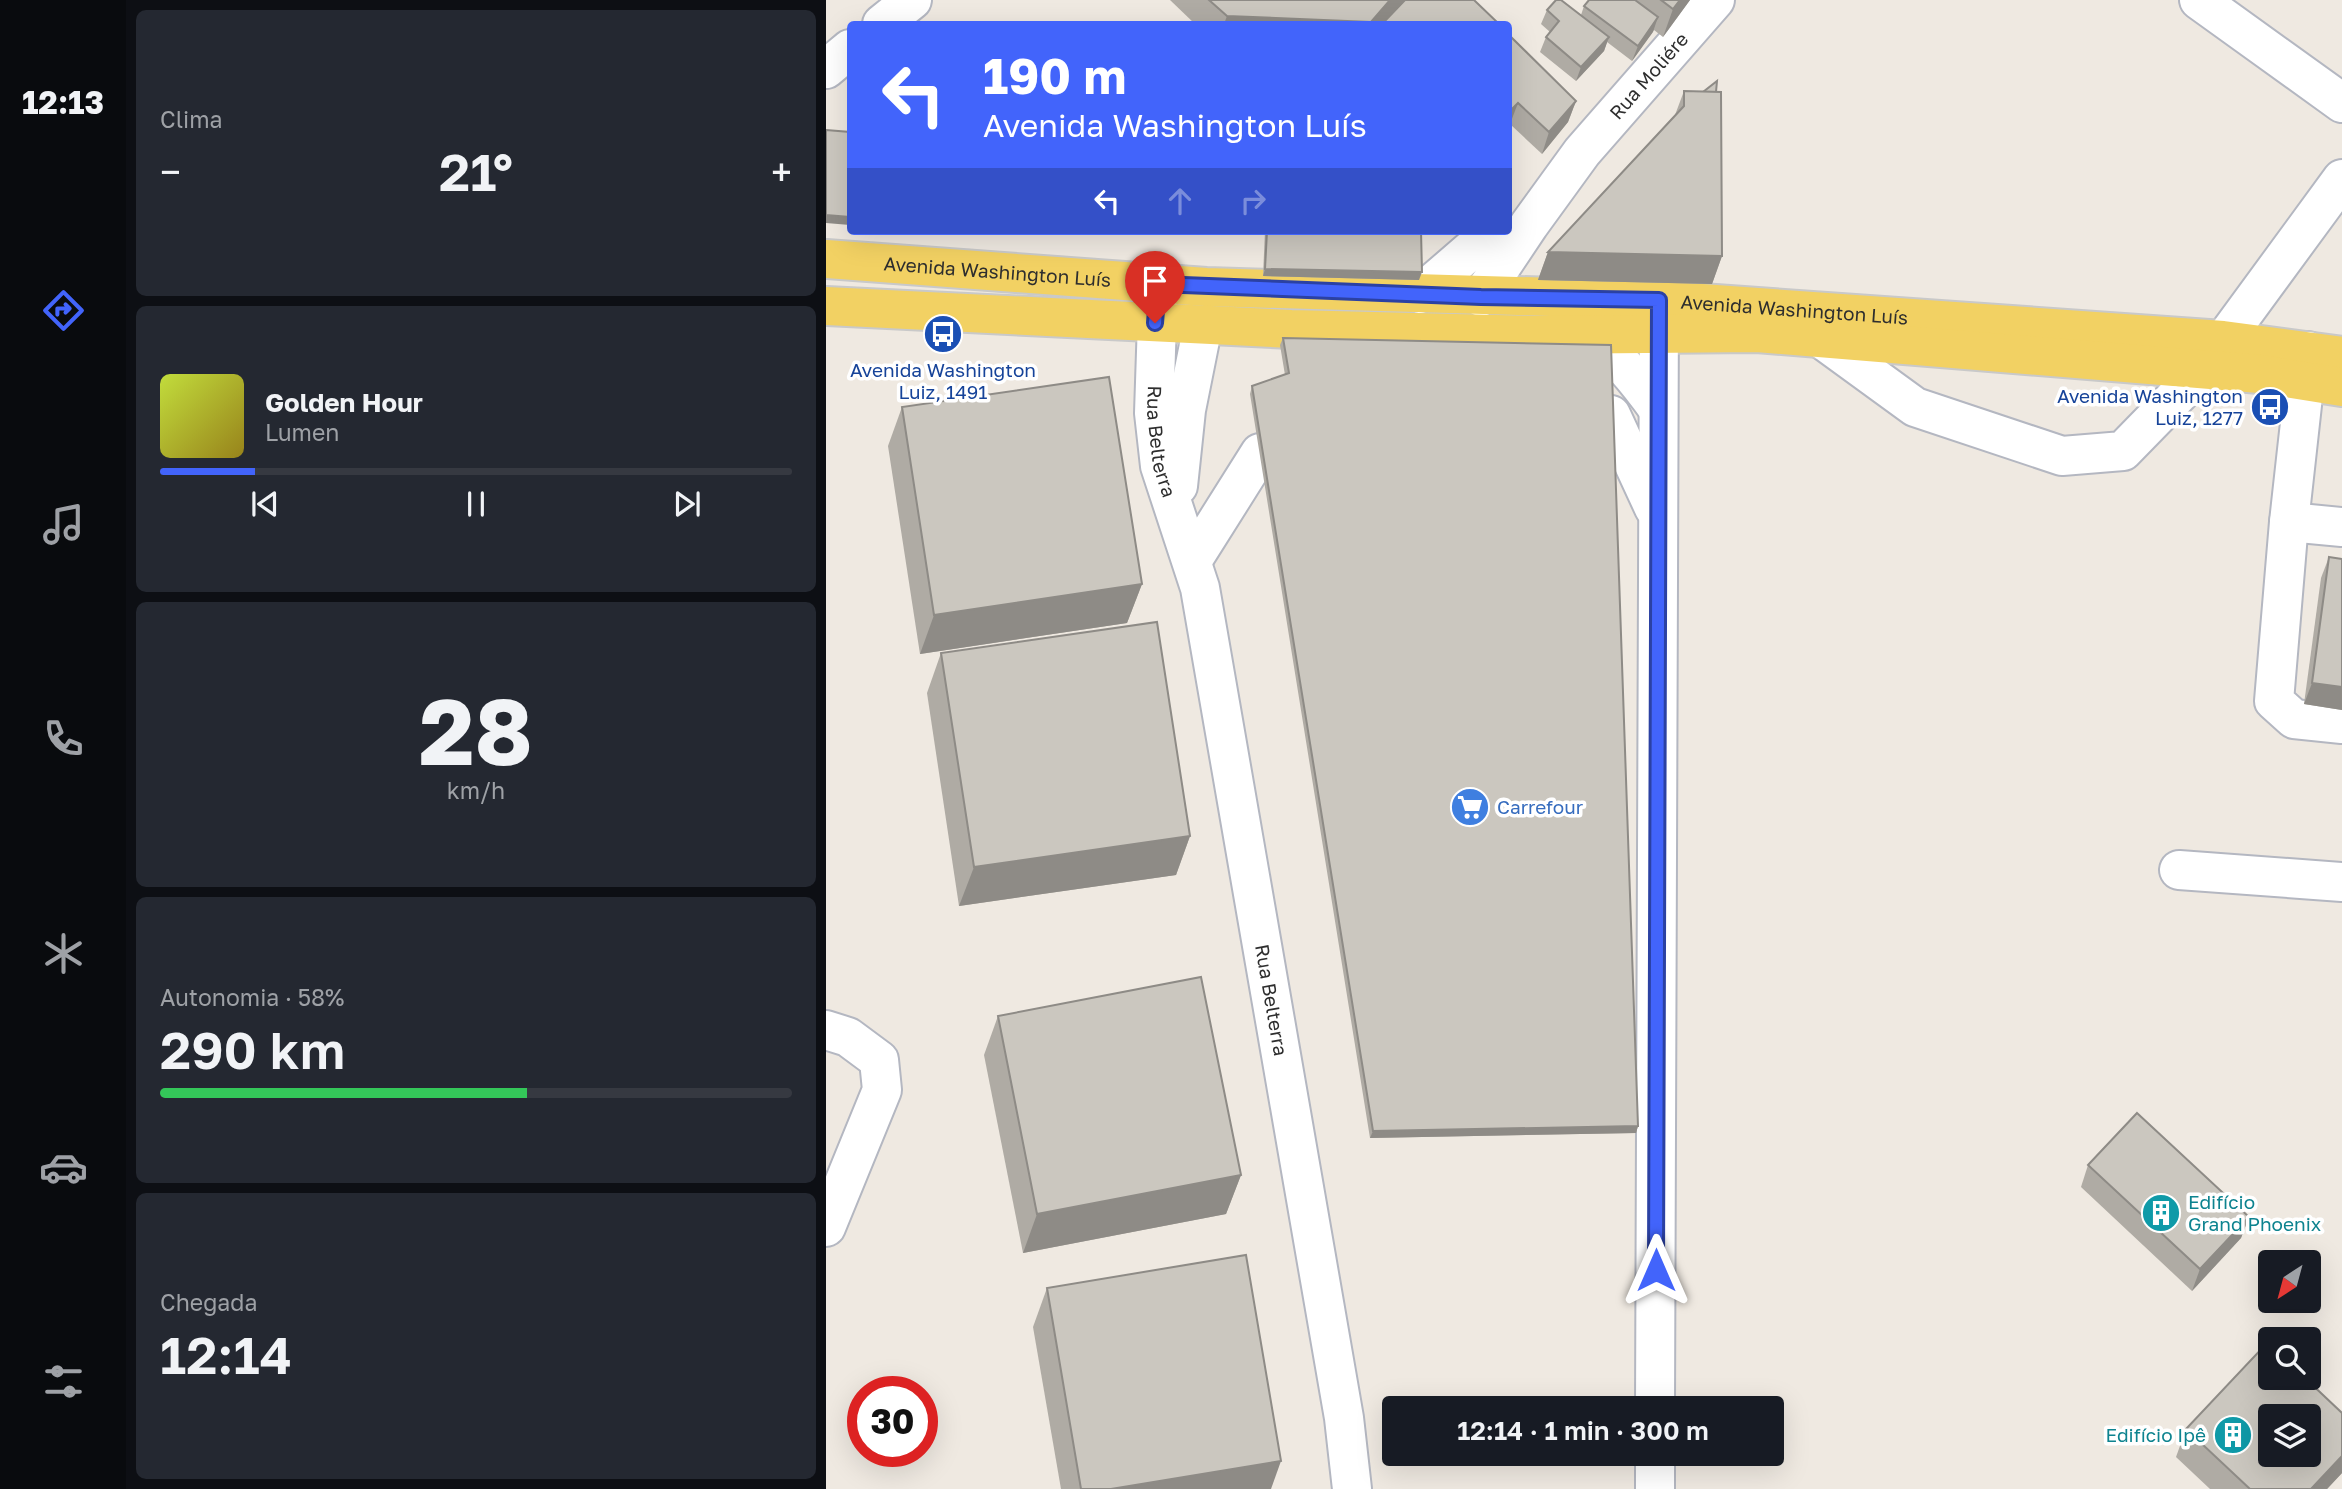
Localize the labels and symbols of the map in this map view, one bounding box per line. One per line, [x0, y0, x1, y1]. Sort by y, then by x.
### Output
street label: Rua Moliére [1604, 27, 1692, 124]
street label: Avenida Washington Luís [883, 251, 1112, 291]
pin [1125, 251, 1185, 323]
street label: Avenida Washington Luís [1680, 290, 1909, 329]
bus stop icon: Avenida Washington Luiz, 1491 [922, 313, 964, 355]
place label: Avenida Washington Luiz, 1491 [850, 358, 1036, 403]
place label: Avenida Washington Luiz, 1277 [2057, 384, 2243, 429]
street label: Rua Belterra [1143, 385, 1181, 500]
bus stop icon: Avenida Washington Luiz, 1277 [2249, 386, 2291, 428]
supermarket icon: Carrefour [1449, 786, 1491, 828]
place label: Carrefour [1497, 795, 1584, 818]
street label: Rua Belterra [1251, 942, 1293, 1058]
place label: Edifício Grand Phoenix [2188, 1190, 2321, 1235]
building icon: Edifício Grand Phoenix [2140, 1192, 2182, 1234]
position arrow [1619, 1233, 1693, 1307]
north arrow [2258, 1250, 2320, 1312]
speed limit sign: 30 [847, 1376, 938, 1467]
building icon: Edifício Ipê [2212, 1414, 2254, 1456]
place label: Edifício Ipê [2106, 1423, 2206, 1446]

